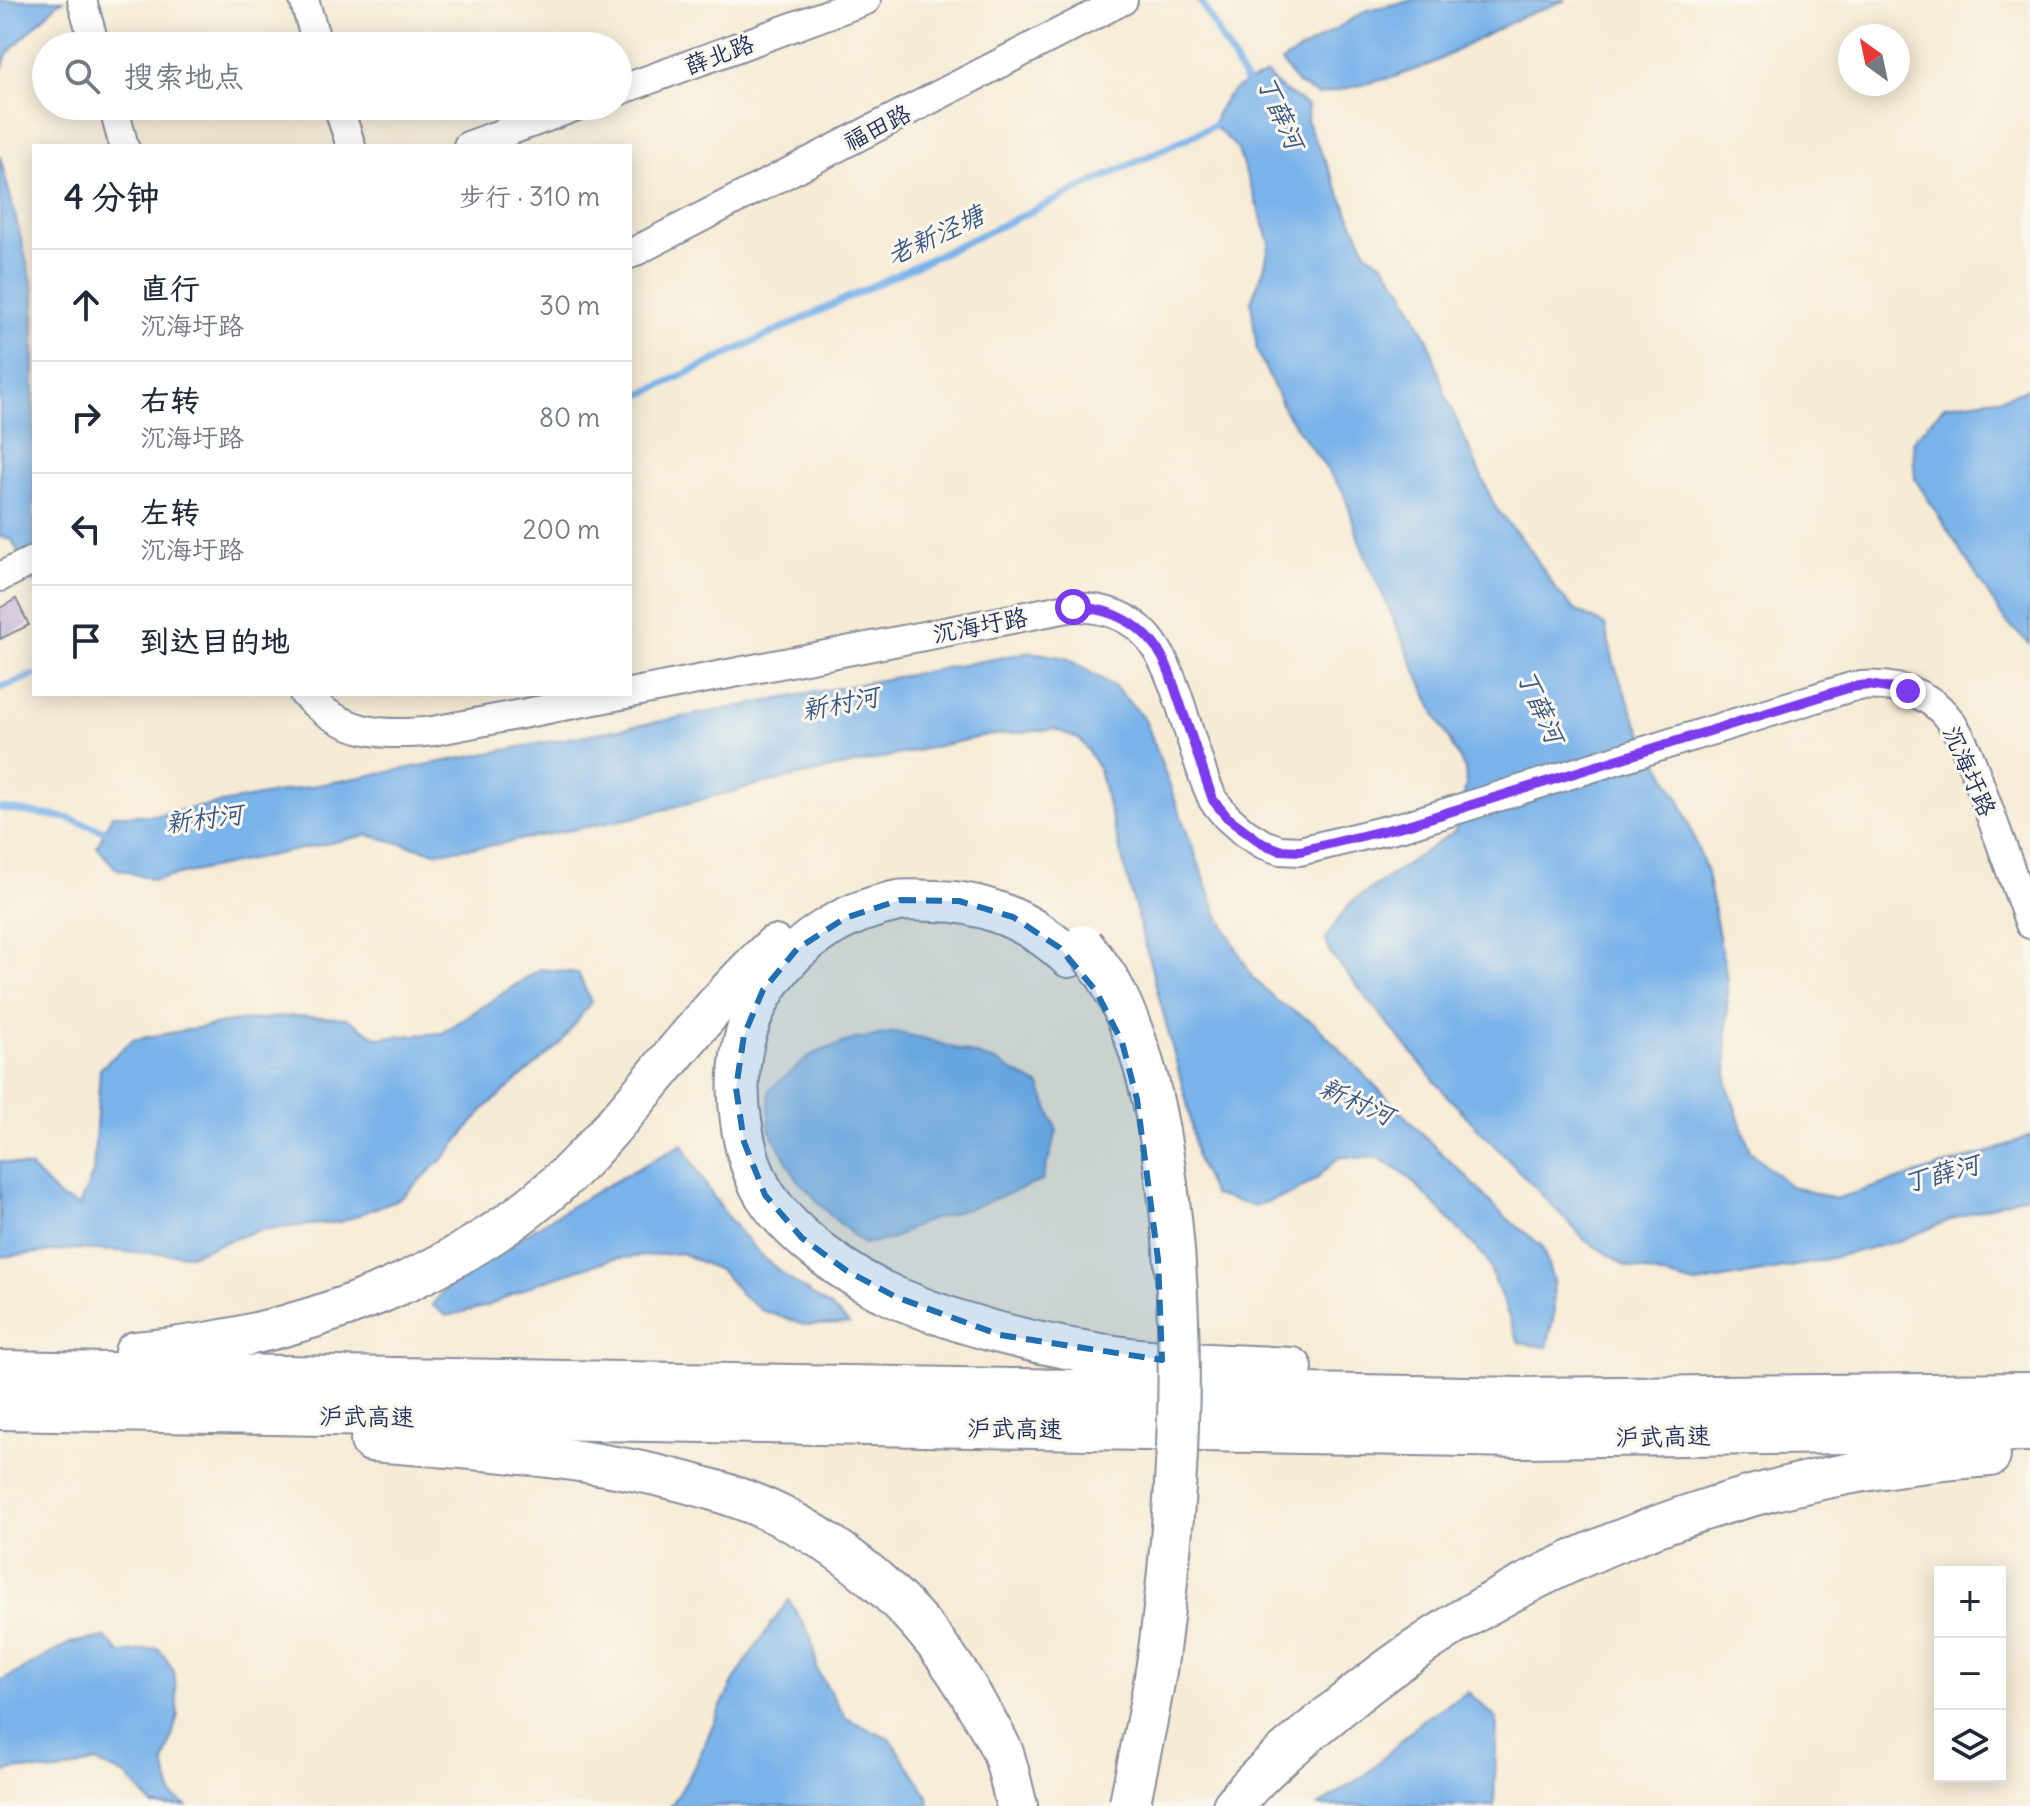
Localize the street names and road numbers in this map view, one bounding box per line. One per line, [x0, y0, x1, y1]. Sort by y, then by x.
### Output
street label: 薛北路 [680, 28, 758, 80]
street label: 福田路 [838, 97, 916, 157]
street label: 沉海圩路 [930, 601, 1030, 649]
street label: 沉海圩路 [1937, 721, 2003, 821]
street label: 沪武高速 [319, 1400, 415, 1432]
street label: 沪武高速 [967, 1412, 1063, 1444]
street label: 沪武高速 [1615, 1420, 1711, 1452]

